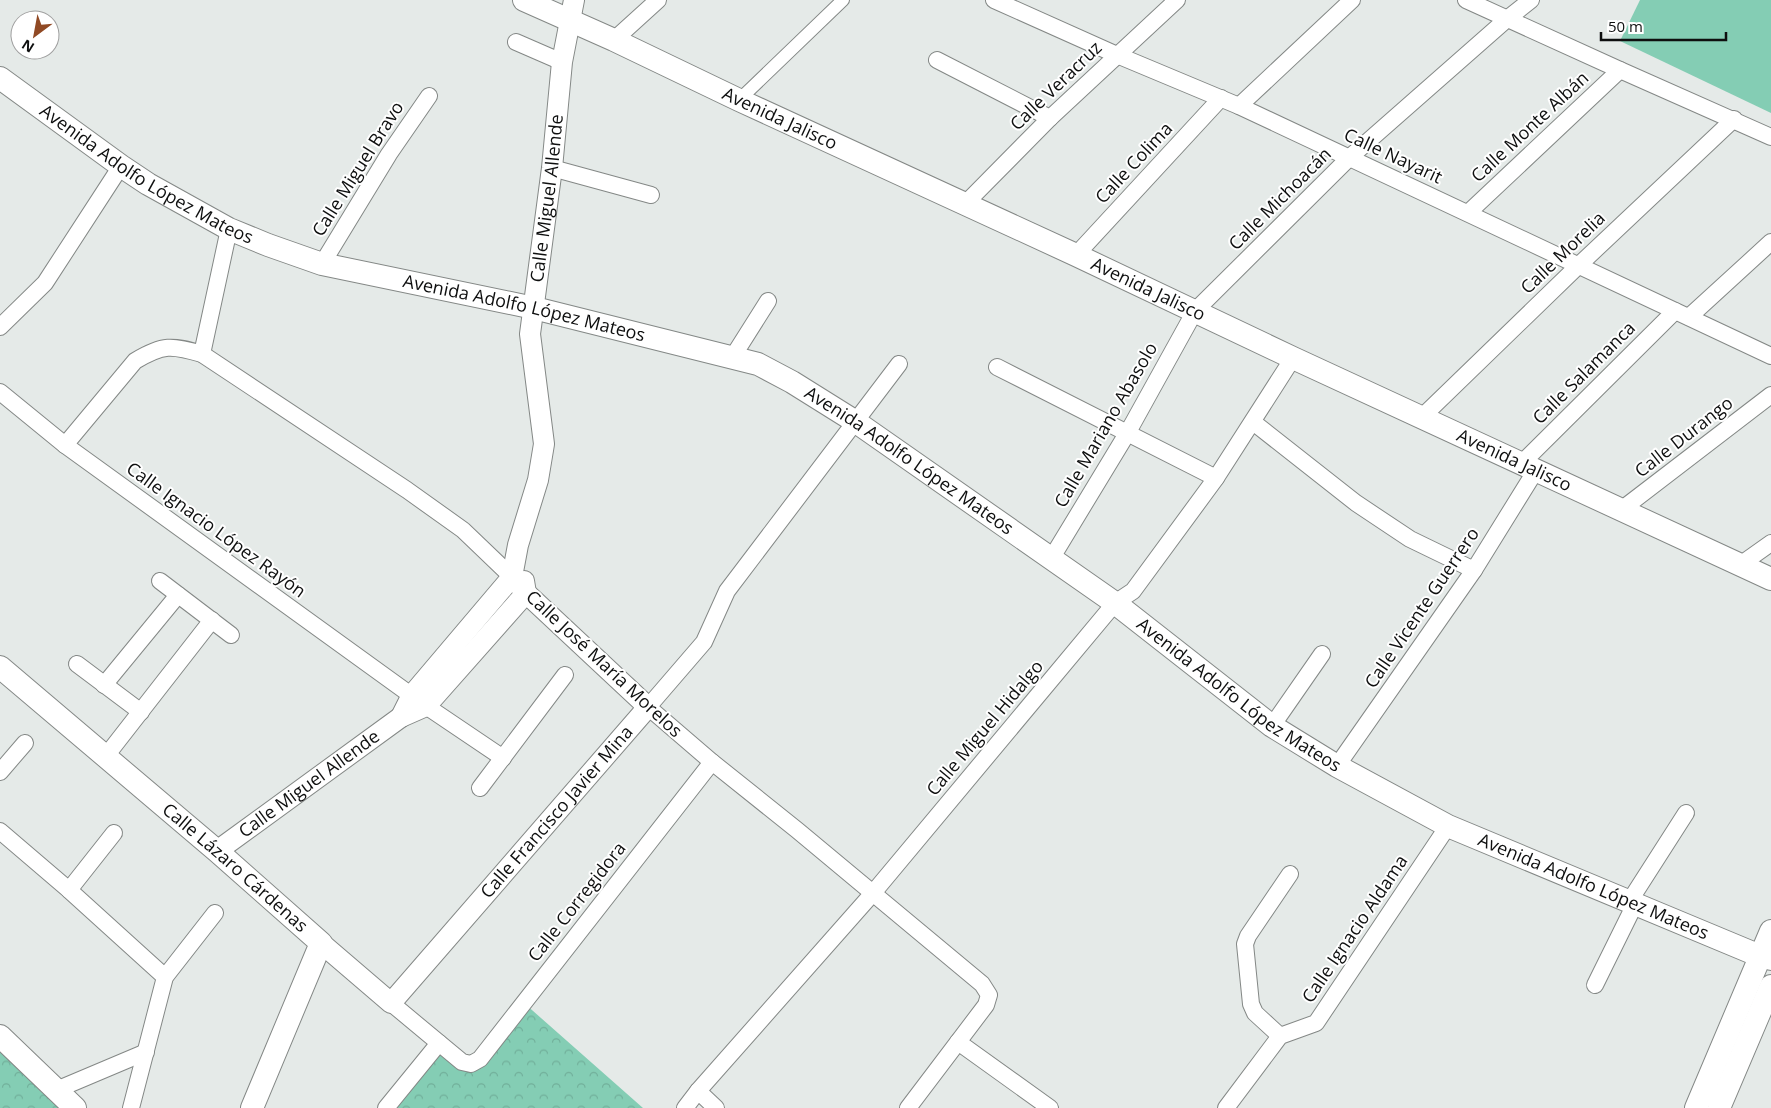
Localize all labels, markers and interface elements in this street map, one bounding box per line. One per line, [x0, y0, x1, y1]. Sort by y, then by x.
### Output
north arrow [10, 10, 60, 60]
scale bar [1601, 10, 1726, 42]
text: 50 m [1608, 16, 1643, 36]
text: N [18, 35, 38, 58]
street label: Calle Veracruz [1004, 35, 1106, 135]
street label: Calle Monte Albán [1465, 66, 1593, 187]
street label: Avenida Jalisco [719, 81, 841, 155]
street label: Calle Miguel Bravo [306, 96, 408, 241]
street label: Avenida Adolfo López Mateos [36, 98, 257, 249]
street label: Calle Miguel Allende [524, 113, 568, 284]
street label: Calle Colima [1089, 116, 1177, 208]
street label: Calle Nayarit [1340, 122, 1447, 188]
street label: Calle Michoacán [1223, 142, 1336, 255]
street label: Calle Morelia [1515, 206, 1610, 299]
street label: Avenida Jalisco [1088, 251, 1210, 326]
street label: Avenida Adolfo López Mateos [401, 268, 648, 346]
street label: Calle Salamanca [1527, 316, 1640, 429]
street label: Calle Mariano Abasolo [1048, 338, 1162, 511]
street label: Avenida Adolfo López Mateos [801, 380, 1019, 540]
street label: Calle Durango [1629, 390, 1737, 482]
street label: Avenida Jalisco [1453, 423, 1576, 496]
street label: Calle Ignacio López Rayón [122, 456, 311, 602]
street label: Calle Vicente Guerrero [1358, 523, 1484, 692]
street label: Calle José María Morelos [521, 584, 688, 742]
street label: Avenida Adolfo López Mateos [1132, 612, 1346, 777]
street label: Calle Miguel Hidalgo [920, 655, 1048, 800]
street label: Calle Francisco Javier Mina [474, 720, 638, 903]
street label: Calle Miguel Allende [233, 724, 384, 843]
street label: Calle Lázaro Cárdenas [158, 797, 313, 937]
street label: Avenida Adolfo López Mateos [1475, 827, 1713, 944]
street label: Calle Corregidora [522, 837, 631, 966]
street label: Calle Ignacio Aldama [1296, 850, 1413, 1007]

